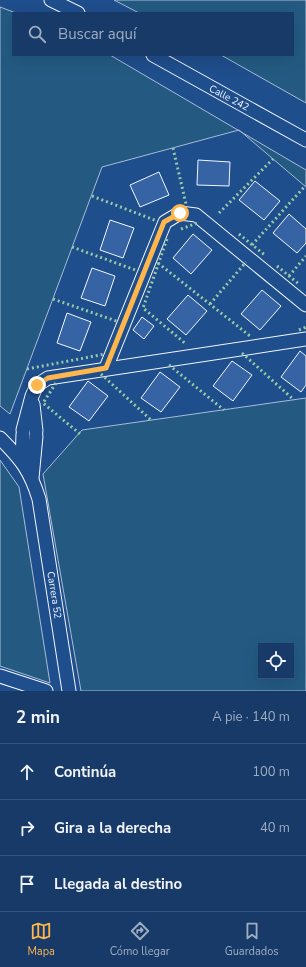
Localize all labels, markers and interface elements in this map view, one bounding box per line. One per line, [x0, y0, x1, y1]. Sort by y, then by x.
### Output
search box [12, 12, 294, 56]
icon: search [26, 23, 48, 45]
text: Buscar aquí [58, 24, 136, 44]
street label: Calle 242 [206, 82, 252, 114]
route start [171, 204, 189, 222]
route end [28, 376, 46, 394]
street label: Carrera 52 [43, 570, 65, 620]
map controls [258, 643, 294, 679]
button: locate [258, 643, 294, 679]
text: 2 min [16, 706, 60, 729]
text: A pie · 140 m [212, 708, 290, 726]
icon: ahead [16, 761, 38, 783]
text: Continúa [54, 762, 116, 782]
text: 100 m [252, 763, 290, 781]
icon: right [16, 817, 38, 839]
text: Gira a la derecha [54, 818, 171, 838]
text: 40 m [260, 819, 290, 837]
icon: arrive [16, 873, 38, 895]
text: Llegada al destino [54, 874, 182, 894]
tab: Mapa [27, 920, 55, 959]
tab: Cómo llegar [110, 920, 170, 959]
tab: Guardados [225, 920, 279, 959]

